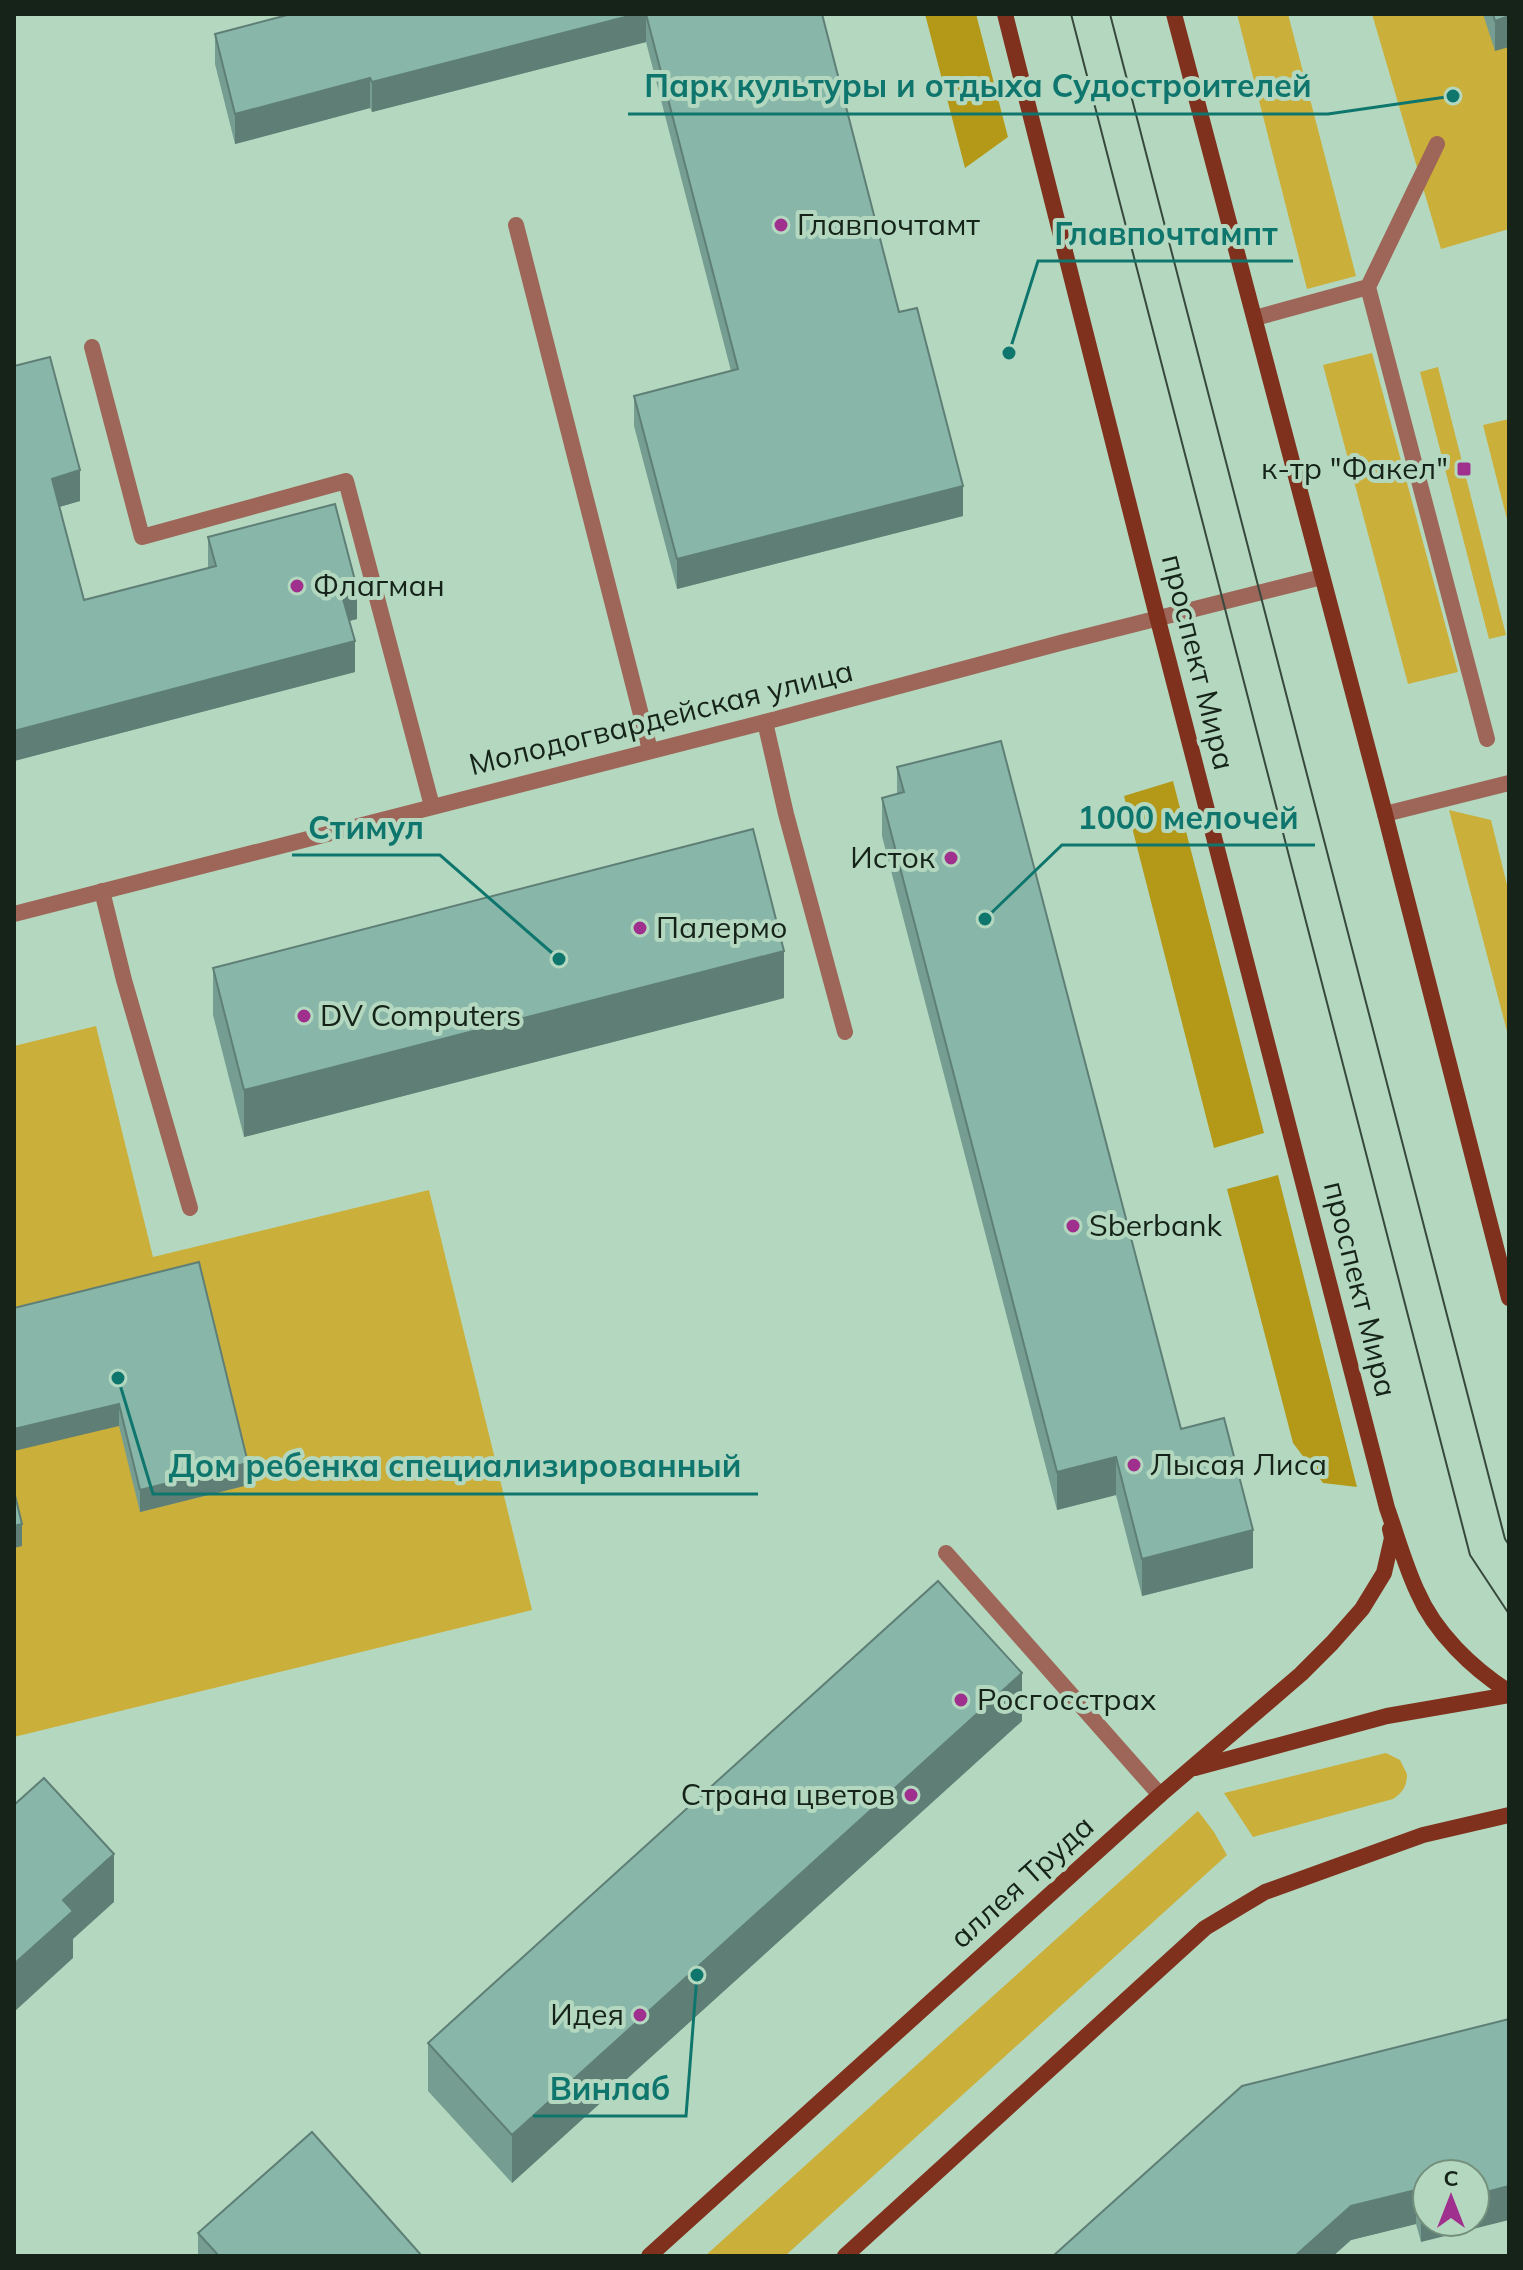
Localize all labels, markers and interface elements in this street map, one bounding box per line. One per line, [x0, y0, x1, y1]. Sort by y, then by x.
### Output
callout: Парк культуры и отдыха Судостроителей [628, 58, 1328, 114]
text: Парк культуры и отдыха Судостроителей [644, 65, 1312, 105]
place label: Главпочтамт [797, 205, 980, 243]
callout: Главпочтампт [1038, 205, 1293, 261]
text: Главпочтампт [1054, 213, 1278, 253]
marker: Главпочтамт [772, 216, 790, 234]
place label: к-тр "Факел" [1261, 449, 1448, 487]
marker: к-тр "Факел" [1455, 460, 1473, 478]
street label: проспект Мира [1154, 550, 1244, 774]
place label: Флагман [313, 566, 445, 604]
marker: Флагман [288, 577, 306, 595]
street label: Молодогвардейская улица [465, 651, 857, 783]
callout: 1000 мелочей [1062, 789, 1315, 845]
text: 1000 мелочей [1077, 797, 1299, 837]
callout: Стимул [292, 799, 440, 855]
text: Стимул [308, 807, 424, 847]
place label: Исток [850, 838, 936, 876]
marker: Исток [942, 849, 960, 867]
place label: Палермо [656, 908, 787, 946]
marker: Палермо [631, 919, 649, 937]
place label: DV Computers [320, 996, 521, 1034]
marker: DV Computers [295, 1007, 313, 1025]
street label: проспект Мира [1316, 1177, 1406, 1401]
place label: Sberbank [1089, 1206, 1222, 1244]
marker: Sberbank [1064, 1217, 1082, 1235]
callout: Дом ребенка специализированный [153, 1438, 758, 1494]
text: Дом ребенка специализированный [169, 1445, 741, 1485]
place label: Лысая Лиса [1150, 1445, 1327, 1483]
marker: Лысая Лиса [1125, 1456, 1143, 1474]
place label: Росгосстрах [977, 1680, 1156, 1718]
marker: Росгосстрах [952, 1691, 970, 1709]
place label: Страна цветов [681, 1775, 895, 1813]
marker: Страна цветов [902, 1786, 920, 1804]
street label: аллея Труда [941, 1807, 1101, 1956]
place label: Идея [550, 1995, 624, 2033]
marker: Идея [631, 2006, 649, 2024]
callout: Винлаб [533, 2060, 686, 2116]
text: Винлаб [550, 2068, 670, 2108]
north arrow [1411, 2158, 1491, 2238]
text: С [1443, 2164, 1459, 2192]

